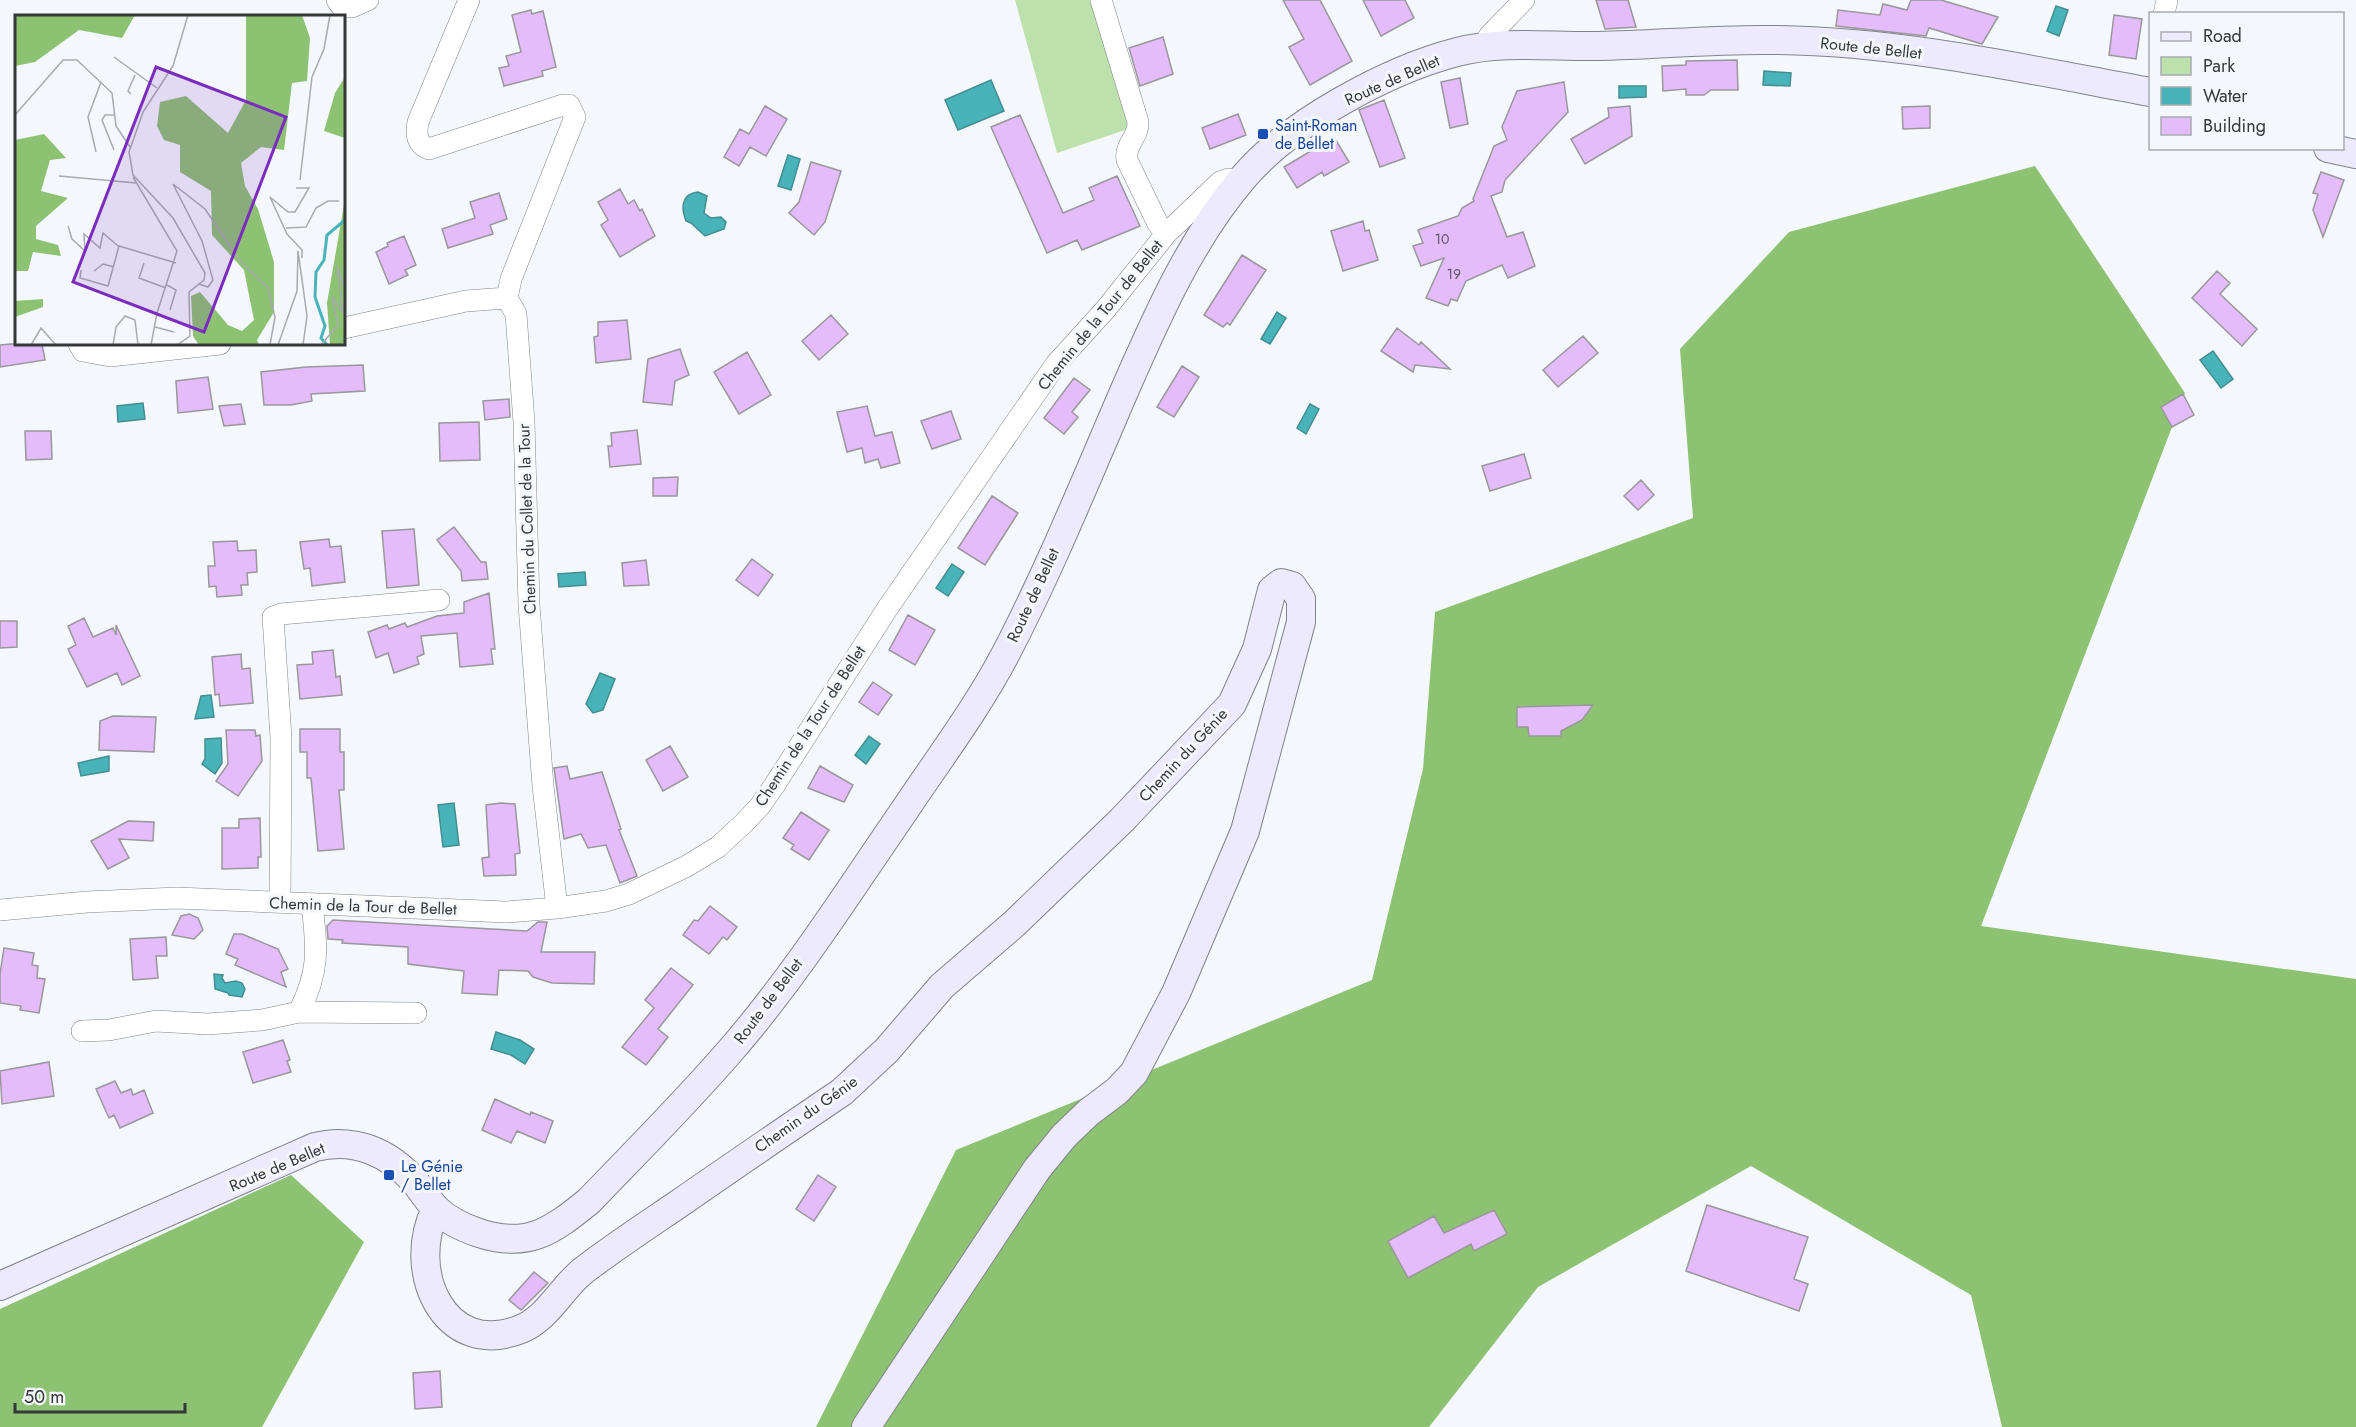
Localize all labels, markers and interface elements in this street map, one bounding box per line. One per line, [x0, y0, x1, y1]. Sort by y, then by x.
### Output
legend [2149, 12, 2344, 150]
inset map [15, 15, 345, 345]
text: Road [2203, 23, 2242, 49]
street label: Route de Bellet [1819, 31, 1923, 65]
street label: Route de Bellet [1341, 49, 1443, 111]
text: Park [2203, 53, 2235, 79]
text: Water [2203, 83, 2248, 109]
text: Building [2203, 113, 2266, 139]
place label: Saint-Roman de Bellet [1275, 114, 1358, 155]
marker: Saint-Roman de Bellet [1256, 127, 1270, 141]
house number: 10 [1435, 229, 1449, 249]
street label: Chemin de la Tour de Bellet [1032, 235, 1168, 395]
house number: 19 [1447, 264, 1461, 284]
street label: Chemin du Collet de la Tour [512, 423, 542, 615]
street label: Route de Bellet [1001, 544, 1065, 646]
street label: Chemin de la Tour de Bellet [749, 641, 871, 811]
street label: Chemin du Génie [1133, 703, 1233, 807]
street label: Chemin de la Tour de Bellet [269, 891, 457, 921]
street label: Route de Bellet [728, 953, 808, 1049]
street label: Chemin du Génie [750, 1070, 862, 1158]
street label: Route de Bellet [226, 1136, 328, 1197]
place label: Le Génie / Bellet [401, 1155, 463, 1196]
marker: Le Génie / Bellet [382, 1168, 396, 1182]
scale bar [15, 1376, 184, 1414]
text: 50 m [24, 1384, 64, 1410]

